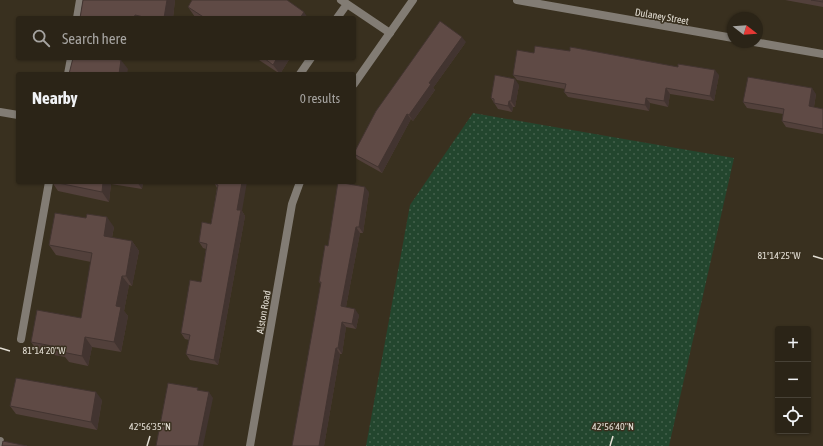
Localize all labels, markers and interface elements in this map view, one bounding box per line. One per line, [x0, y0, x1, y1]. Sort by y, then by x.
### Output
street label: Dulaney Street [634, 6, 690, 27]
north arrow [727, 12, 763, 48]
search box [16, 16, 356, 60]
icon: search [30, 27, 52, 49]
text: Search here [62, 30, 127, 47]
text: Nearby [32, 88, 78, 108]
text: 0 results [300, 91, 340, 106]
text: 81°14'25"W [757, 250, 801, 261]
street label: Alston Road [254, 289, 273, 335]
map controls [775, 326, 811, 434]
button: + [775, 326, 811, 362]
text: 81°14'20"W [22, 345, 66, 356]
button: − [775, 362, 811, 398]
button: locate [775, 398, 811, 434]
text: 42°56'35"N [129, 421, 171, 432]
text: 42°56'40"N [592, 421, 634, 432]

